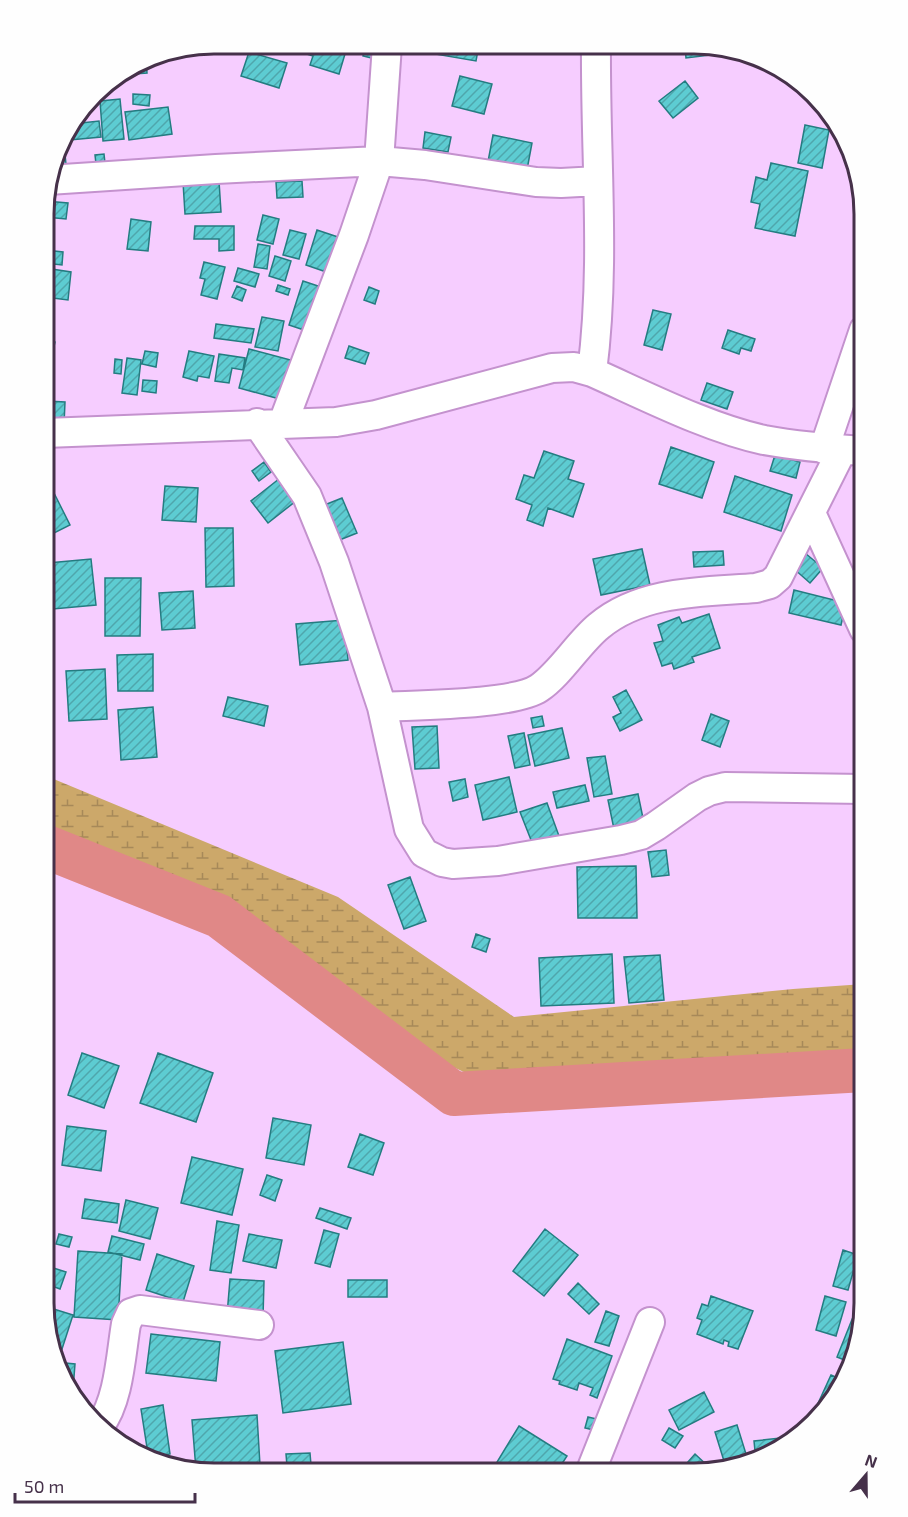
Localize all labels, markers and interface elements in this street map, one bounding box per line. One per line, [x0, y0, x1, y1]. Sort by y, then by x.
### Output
north arrow [836, 1445, 896, 1505]
text: N [863, 1450, 880, 1471]
scale bar [15, 1466, 195, 1504]
text: 50 m [24, 1475, 64, 1497]

